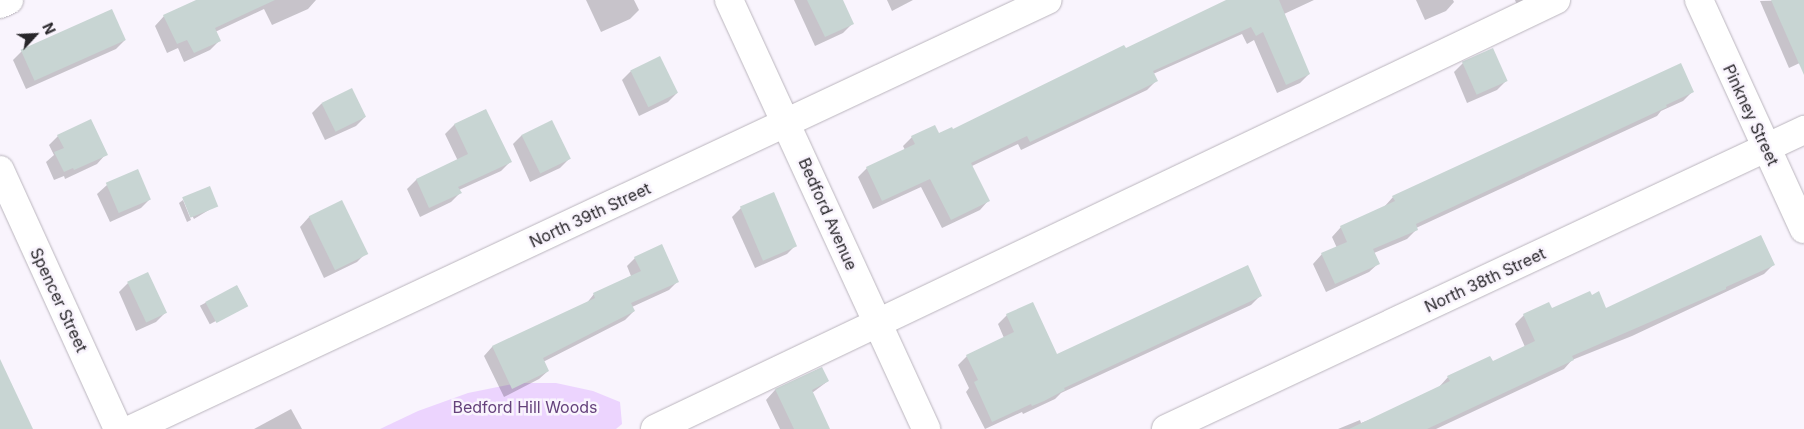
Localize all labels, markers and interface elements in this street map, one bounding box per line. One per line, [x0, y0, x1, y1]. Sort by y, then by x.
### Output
north arrow [10, 10, 60, 60]
text: N [39, 20, 59, 37]
street label: Pinkney Street [1719, 61, 1783, 169]
street label: Bedford Avenue [795, 155, 861, 273]
street label: North 39th Street [526, 179, 654, 251]
street label: North 38th Street [1421, 244, 1549, 316]
street label: Spencer Street [26, 245, 92, 355]
park label: Bedford Hill Woods [452, 397, 598, 417]

